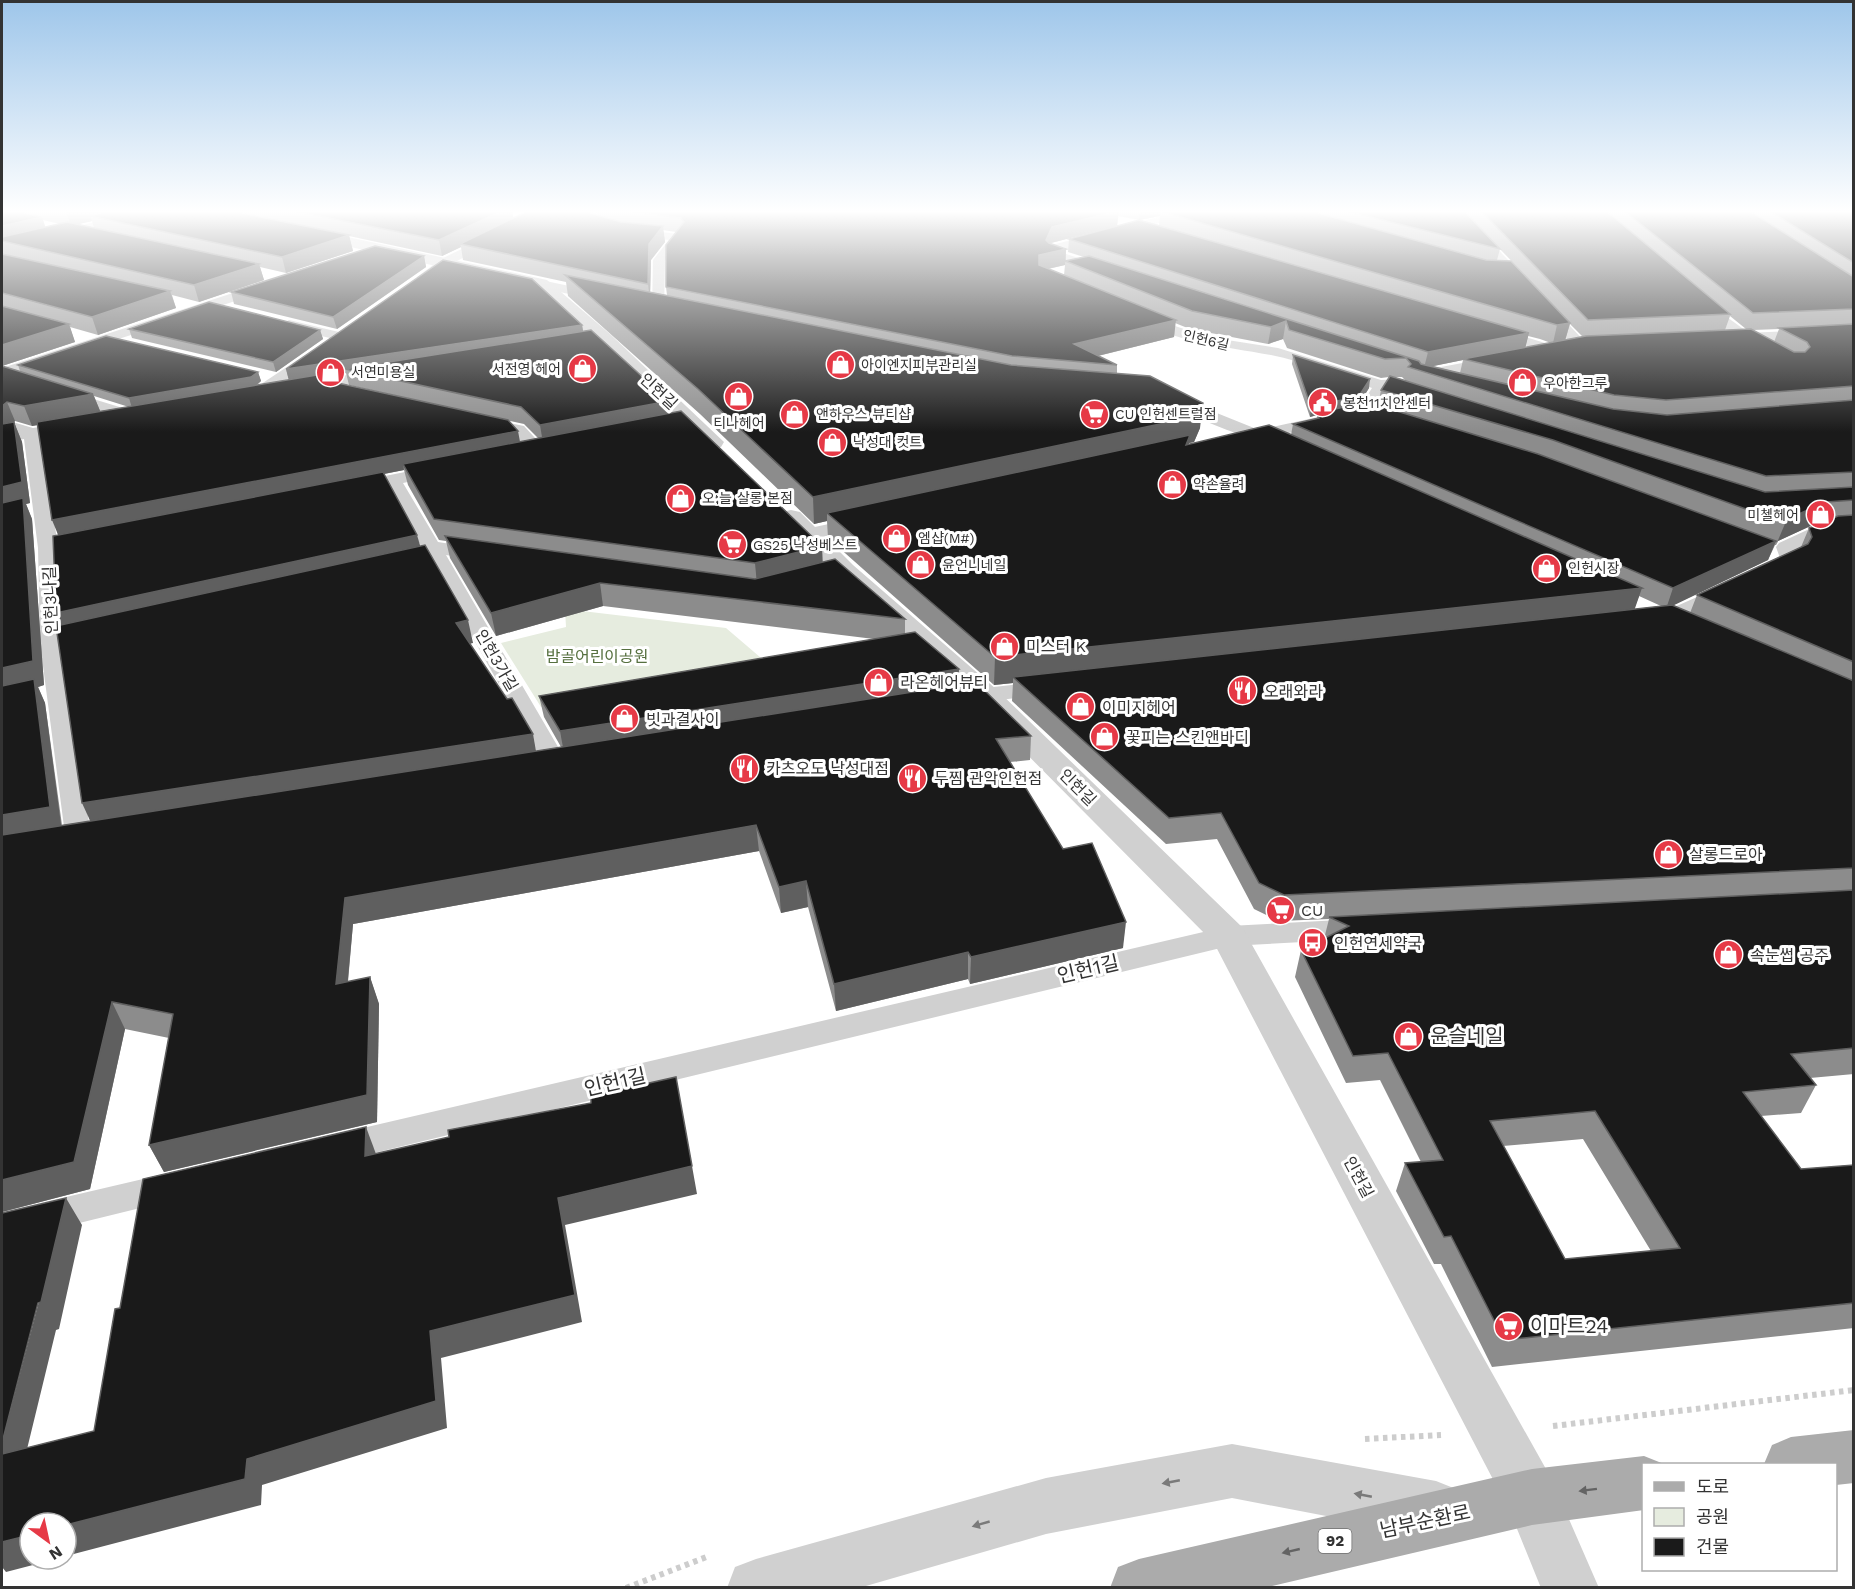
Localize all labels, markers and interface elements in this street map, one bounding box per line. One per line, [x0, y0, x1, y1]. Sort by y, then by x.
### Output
street label: 인헌6길 [1181, 327, 1231, 353]
shop icon: 아이엔지피부관리실 [824, 349, 856, 381]
shop icon: 서전영 헤어 [566, 353, 598, 385]
shop icon: 서연미용실 [314, 356, 346, 388]
place label: 아이엔지피부관리실 [861, 357, 977, 373]
place label: 서전영 헤어 [492, 361, 561, 377]
place label: 서연미용실 [351, 364, 415, 380]
shop icon: 우아한그루 [1506, 367, 1538, 399]
street label: 인헌길 [636, 369, 681, 413]
place label: 우아한그루 [1543, 375, 1608, 391]
shop icon: 티나헤어 [723, 380, 755, 412]
public building icon: 봉천11치안센터 [1306, 387, 1338, 419]
place label: 봉천11치안센터 [1343, 395, 1431, 411]
shop icon: 앤하우스 뷰티샵 [779, 398, 811, 430]
supermarket icon: CU 인헌센트럴점 [1078, 398, 1110, 430]
place label: 앤하우스 뷰티샵 [816, 406, 911, 422]
place label: CU 인헌센트럴점 [1115, 406, 1217, 422]
place label: 티나헤어 [713, 415, 765, 431]
shop icon: 낙성대 컷트 [816, 426, 848, 458]
place label: 낙성대 컷트 [853, 434, 922, 450]
shop icon: 약손율려 [1156, 468, 1188, 500]
place label: 약손율려 [1193, 476, 1245, 492]
shop icon: 오:늘 살롱 본점 [665, 482, 697, 514]
place label: 오:늘 살롱 본점 [702, 490, 793, 506]
shop icon: 미첼헤어 [1804, 499, 1836, 531]
place label: 미첼헤어 [1747, 507, 1799, 523]
shop icon: 엠샵(M#) [881, 522, 913, 554]
supermarket icon: GS25 낙성베스트 [716, 529, 748, 561]
place label: 엠샵(M#) [918, 530, 975, 546]
place label: GS25 낙성베스트 [753, 537, 858, 553]
shop icon: 윤언니네일 [905, 549, 937, 581]
shop icon: 인헌시장 [1531, 552, 1563, 584]
place label: 윤언니네일 [942, 557, 1006, 573]
place label: 인헌시장 [1568, 560, 1620, 576]
street label: 인헌3나길 [40, 566, 61, 634]
street label: 인헌3가길 [471, 626, 522, 695]
shop icon: 미스터 K [989, 630, 1021, 662]
place label: 미스터 K [1026, 637, 1087, 656]
park label: 밤골어린이공원 [545, 647, 649, 666]
shop icon: 라온헤어뷰티 [863, 666, 895, 698]
place label: 라온헤어뷰티 [900, 673, 988, 692]
restaurant icon: 오래와라 [1227, 675, 1259, 707]
place label: 오래와라 [1264, 682, 1323, 701]
shop icon: 이미지헤어 [1065, 691, 1097, 723]
place label: 이미지헤어 [1102, 698, 1176, 717]
shop icon: 빗과결사이 [609, 703, 641, 735]
place label: 빗과결사이 [646, 710, 720, 729]
shop icon: 꽃피는 스킨앤바디 [1089, 721, 1121, 753]
place label: 꽃피는 스킨앤바디 [1126, 728, 1249, 747]
restaurant icon: 카츠오도 낙성대점 [729, 752, 761, 784]
place label: 카츠오도 낙성대점 [766, 759, 889, 778]
restaurant icon: 두찜 관악인헌점 [897, 762, 929, 794]
street label: 인헌길 [1055, 765, 1100, 810]
place label: 두찜 관악인헌점 [934, 769, 1043, 788]
shop icon: 살롱드로아 [1652, 838, 1684, 870]
place label: 살롱드로아 [1689, 845, 1763, 864]
supermarket icon: CU [1264, 894, 1296, 926]
place label: CU [1301, 901, 1323, 920]
bus stop icon: 인헌연세약국 [1297, 927, 1329, 959]
place label: 인헌연세약국 [1334, 934, 1422, 953]
shop icon: 속눈썹 공주 [1713, 939, 1745, 971]
place label: 속눈썹 공주 [1750, 946, 1829, 965]
street label: 인헌1길 [1055, 950, 1121, 988]
shop icon: 윤슬네일 [1393, 1020, 1425, 1052]
place label: 윤슬네일 [1430, 1024, 1504, 1048]
street label: 인헌1길 [582, 1063, 648, 1101]
street label: 인헌길 [1340, 1153, 1377, 1201]
supermarket icon: 이마트24 [1493, 1310, 1525, 1342]
place label: 이마트24 [1530, 1314, 1608, 1338]
legend [1642, 1463, 1837, 1571]
text: 도로 [1696, 1476, 1729, 1497]
one-way arrow [1161, 1478, 1180, 1487]
one-way arrow [1578, 1486, 1597, 1495]
one-way arrow [1353, 1490, 1372, 1499]
street label: 남부순환로 [1378, 1500, 1472, 1542]
text: 공원 [1696, 1506, 1729, 1527]
north arrow [18, 1511, 78, 1571]
one-way arrow [972, 1520, 990, 1529]
road number: 92 [1318, 1529, 1352, 1553]
text: 건물 [1696, 1536, 1729, 1557]
text: N [46, 1542, 66, 1564]
one-way arrow [1281, 1547, 1300, 1557]

